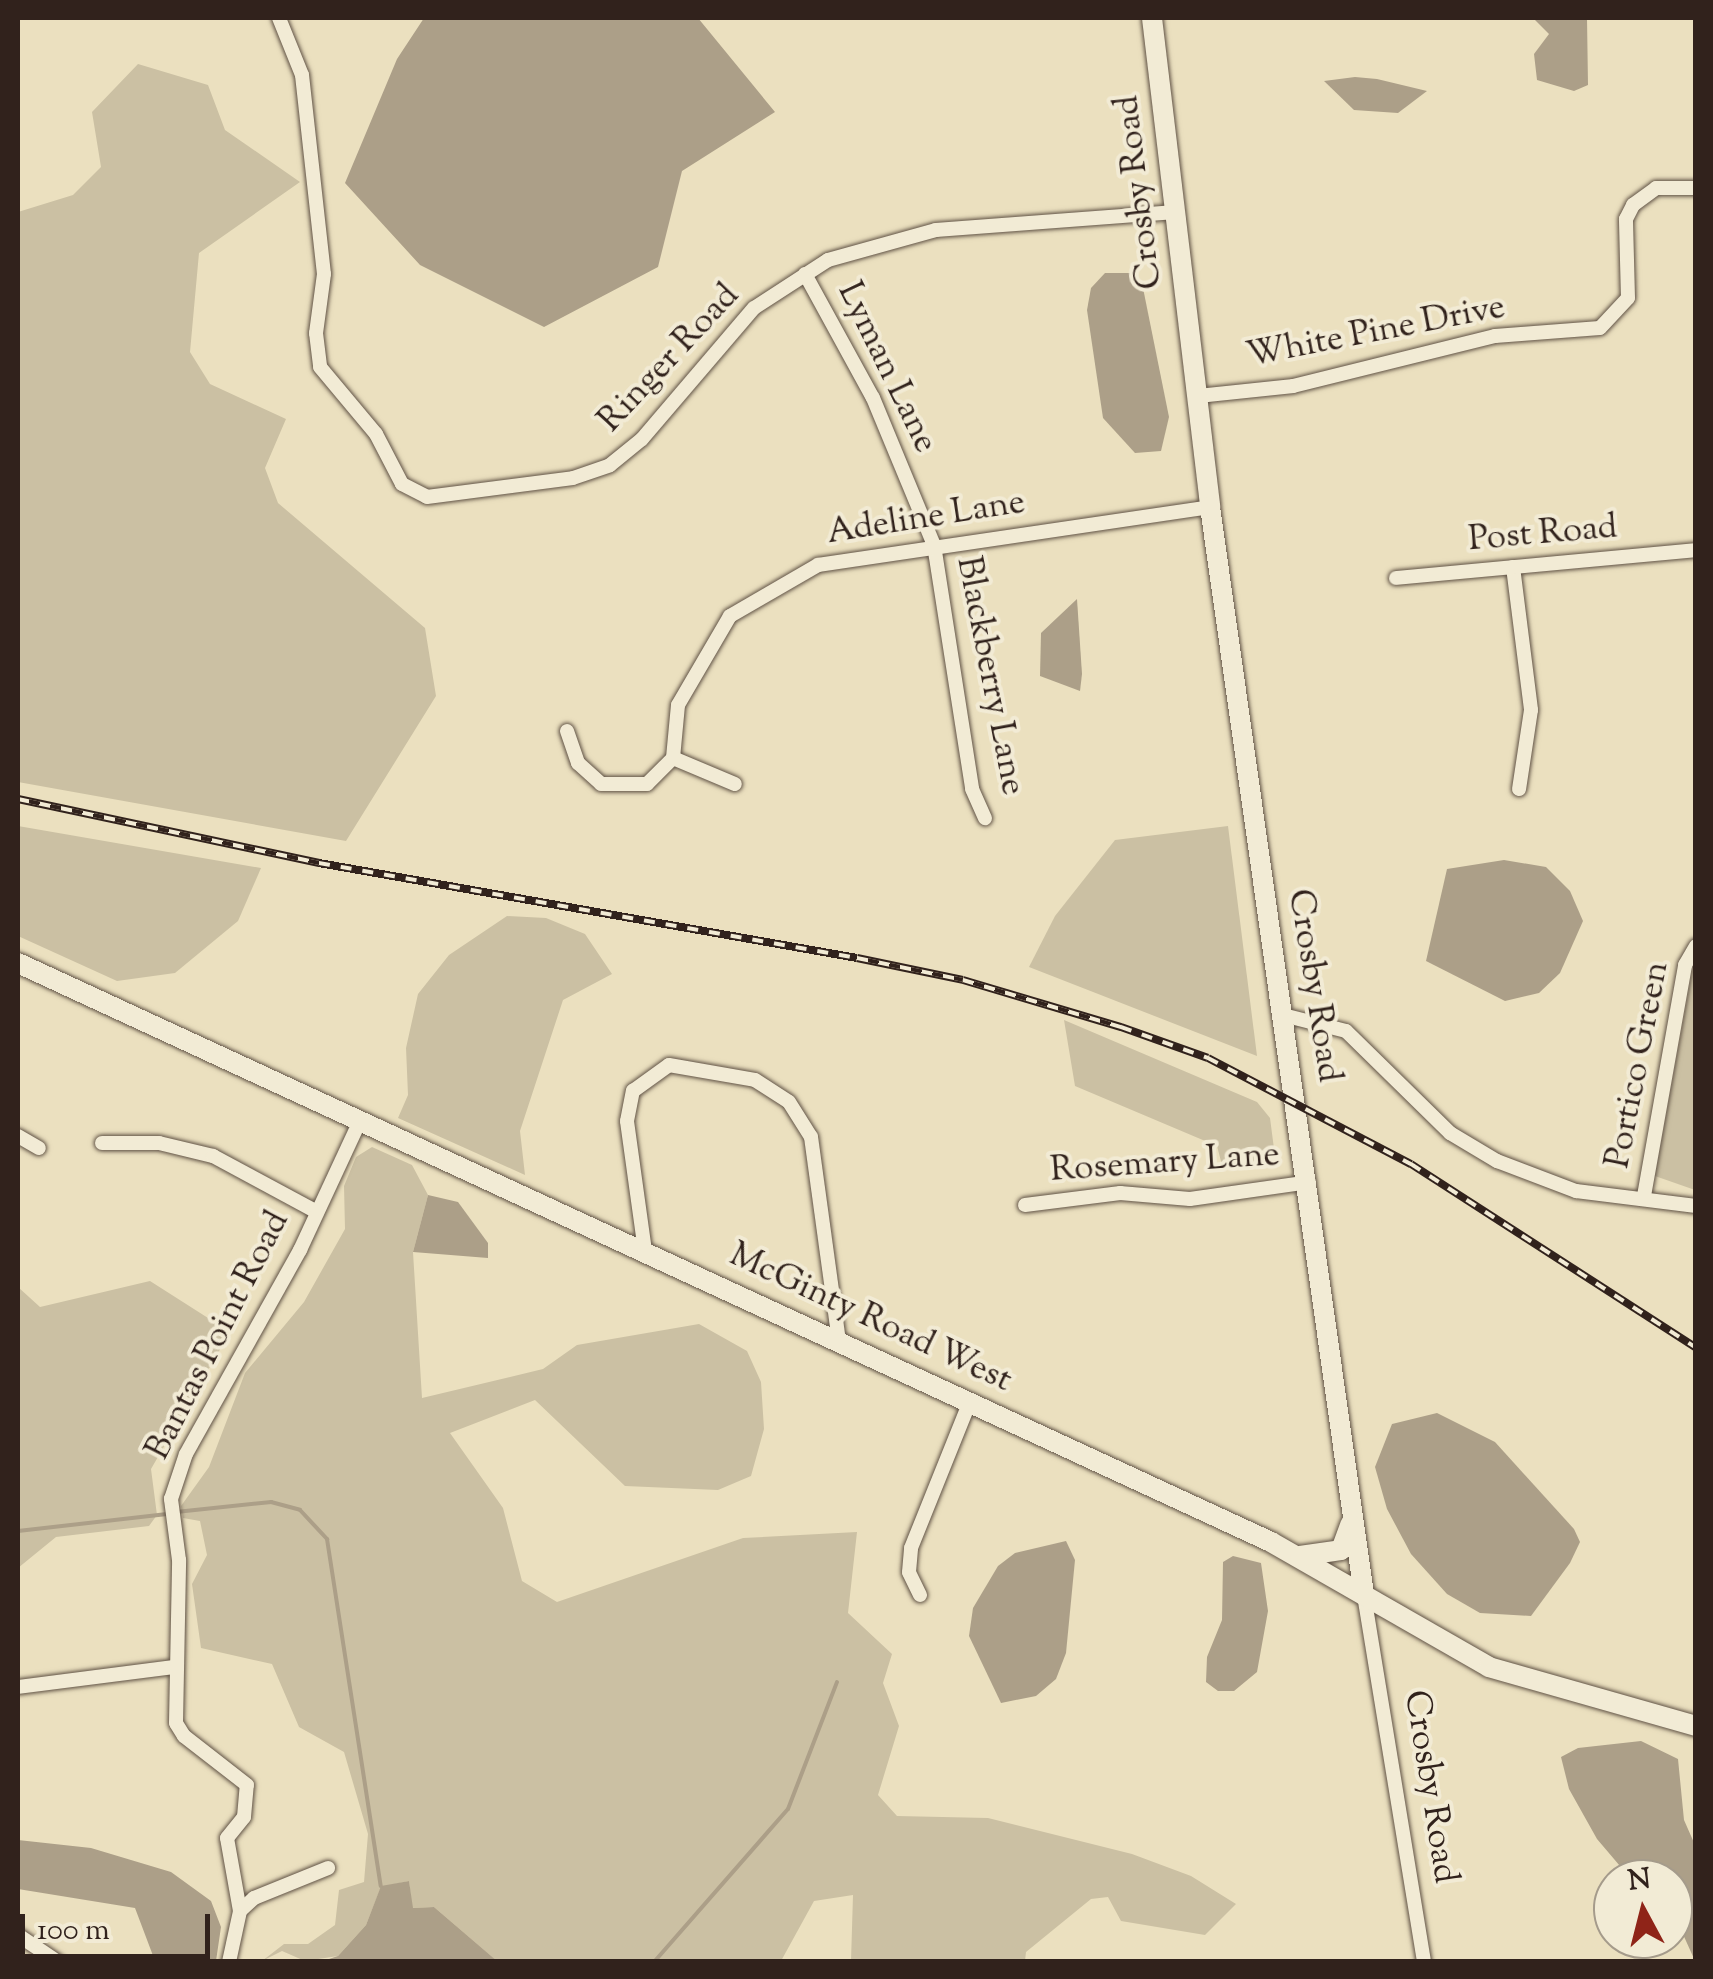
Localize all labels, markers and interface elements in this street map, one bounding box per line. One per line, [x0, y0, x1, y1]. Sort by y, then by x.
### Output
street label: Crosby Road [1107, 93, 1173, 291]
street label: Ringer Road [591, 276, 749, 442]
street label: Lyman Lane [827, 276, 945, 460]
street label: White Pine Drive [1243, 287, 1509, 379]
street label: Adeline Lane [824, 483, 1028, 555]
street label: Post Road [1467, 508, 1619, 562]
street label: Blackberry Lane [945, 553, 1033, 799]
street label: Crosby Road [1277, 886, 1349, 1086]
street label: Portico Green [1598, 958, 1680, 1172]
street label: Rosemary Lane [1049, 1135, 1281, 1193]
street label: Bantas Point Road [138, 1205, 300, 1467]
street label: McGinty Road West [722, 1235, 1018, 1403]
street label: Crosby Road [1393, 1687, 1465, 1887]
north arrow [1593, 1859, 1693, 1959]
text: N [1626, 1860, 1653, 1902]
scale bar [25, 1894, 215, 1956]
text: 100 m [37, 1910, 110, 1953]

